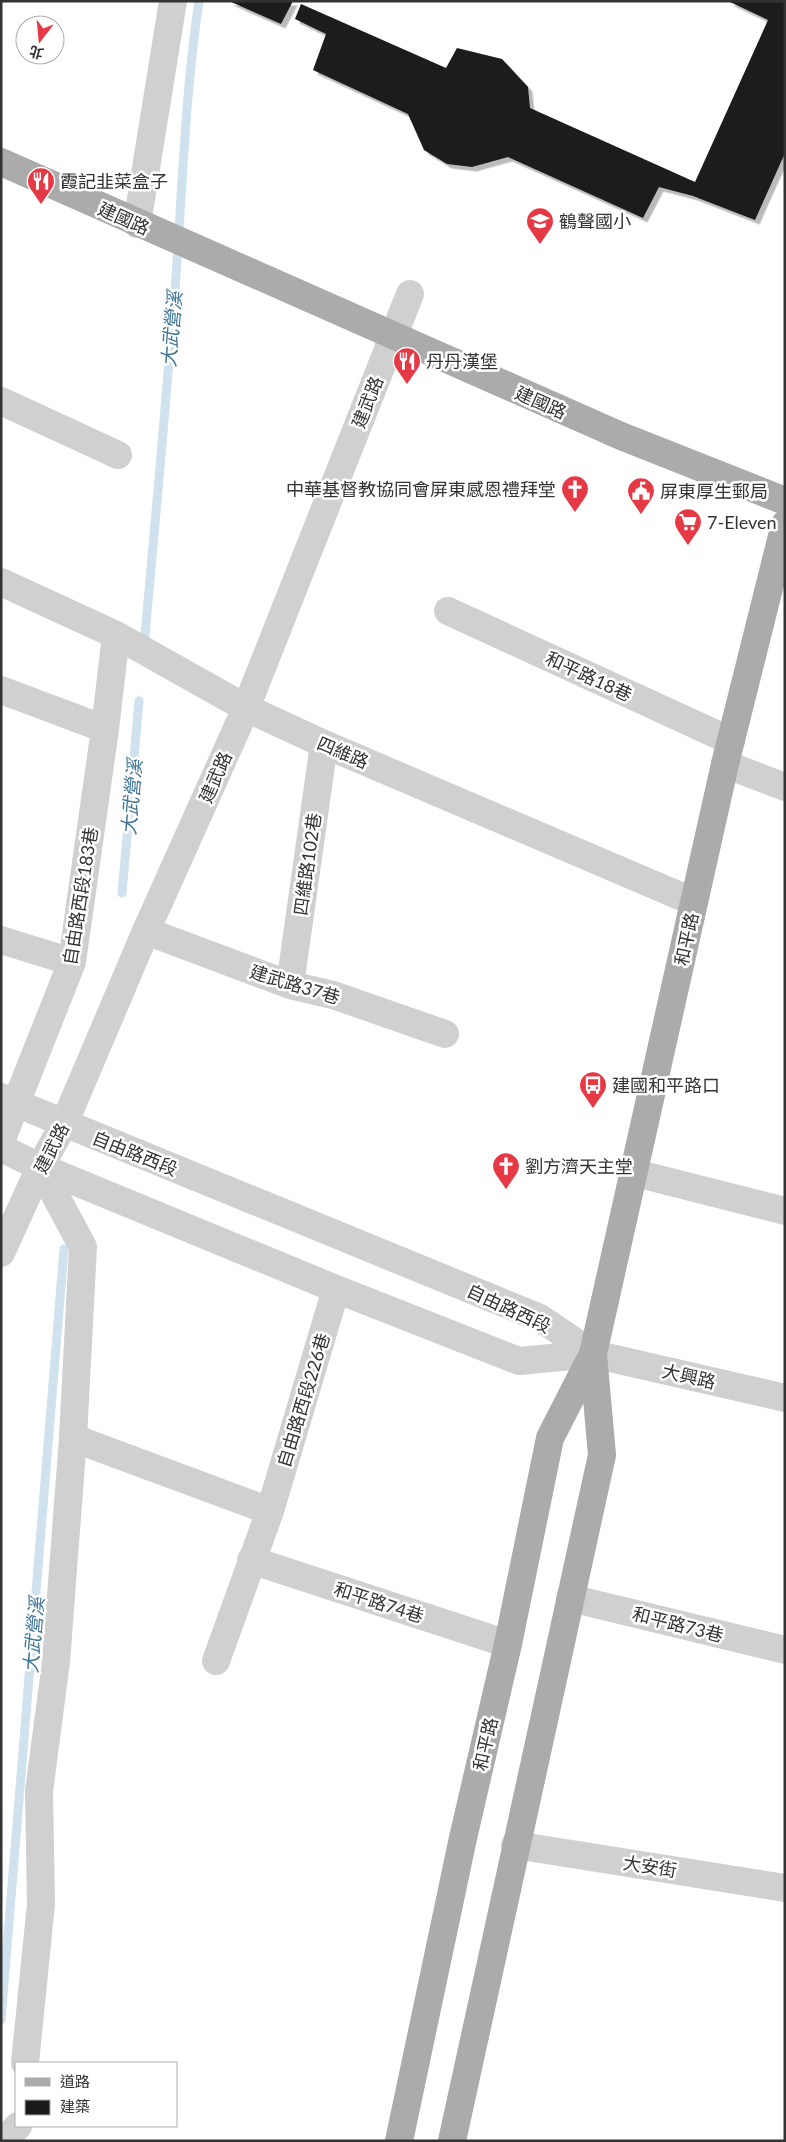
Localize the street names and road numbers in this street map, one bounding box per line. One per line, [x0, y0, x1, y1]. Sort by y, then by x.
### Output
street label: 建國路 [95, 197, 153, 239]
street label: 建武路 [347, 373, 387, 431]
street label: 建國路 [512, 381, 570, 423]
street label: 和平路18巷 [542, 646, 636, 706]
street label: 四維路 [314, 731, 372, 773]
street label: 建武路 [194, 748, 236, 806]
street label: 四維路102巷 [289, 811, 325, 917]
street label: 自由路西段183巷 [58, 825, 102, 967]
street label: 和平路 [670, 910, 702, 968]
street label: 建武路37巷 [247, 960, 343, 1008]
street label: 建武路 [29, 1119, 73, 1177]
street label: 自由路西段 [89, 1126, 181, 1180]
street label: 自由路西段 [464, 1279, 554, 1337]
street label: 自由路西段226巷 [272, 1330, 334, 1470]
street label: 大興路 [660, 1359, 718, 1393]
street label: 和平路74巷 [331, 1577, 427, 1627]
street label: 和平路73巷 [630, 1602, 726, 1646]
street label: 和平路 [468, 1715, 502, 1773]
street label: 大安街 [622, 1851, 678, 1881]

